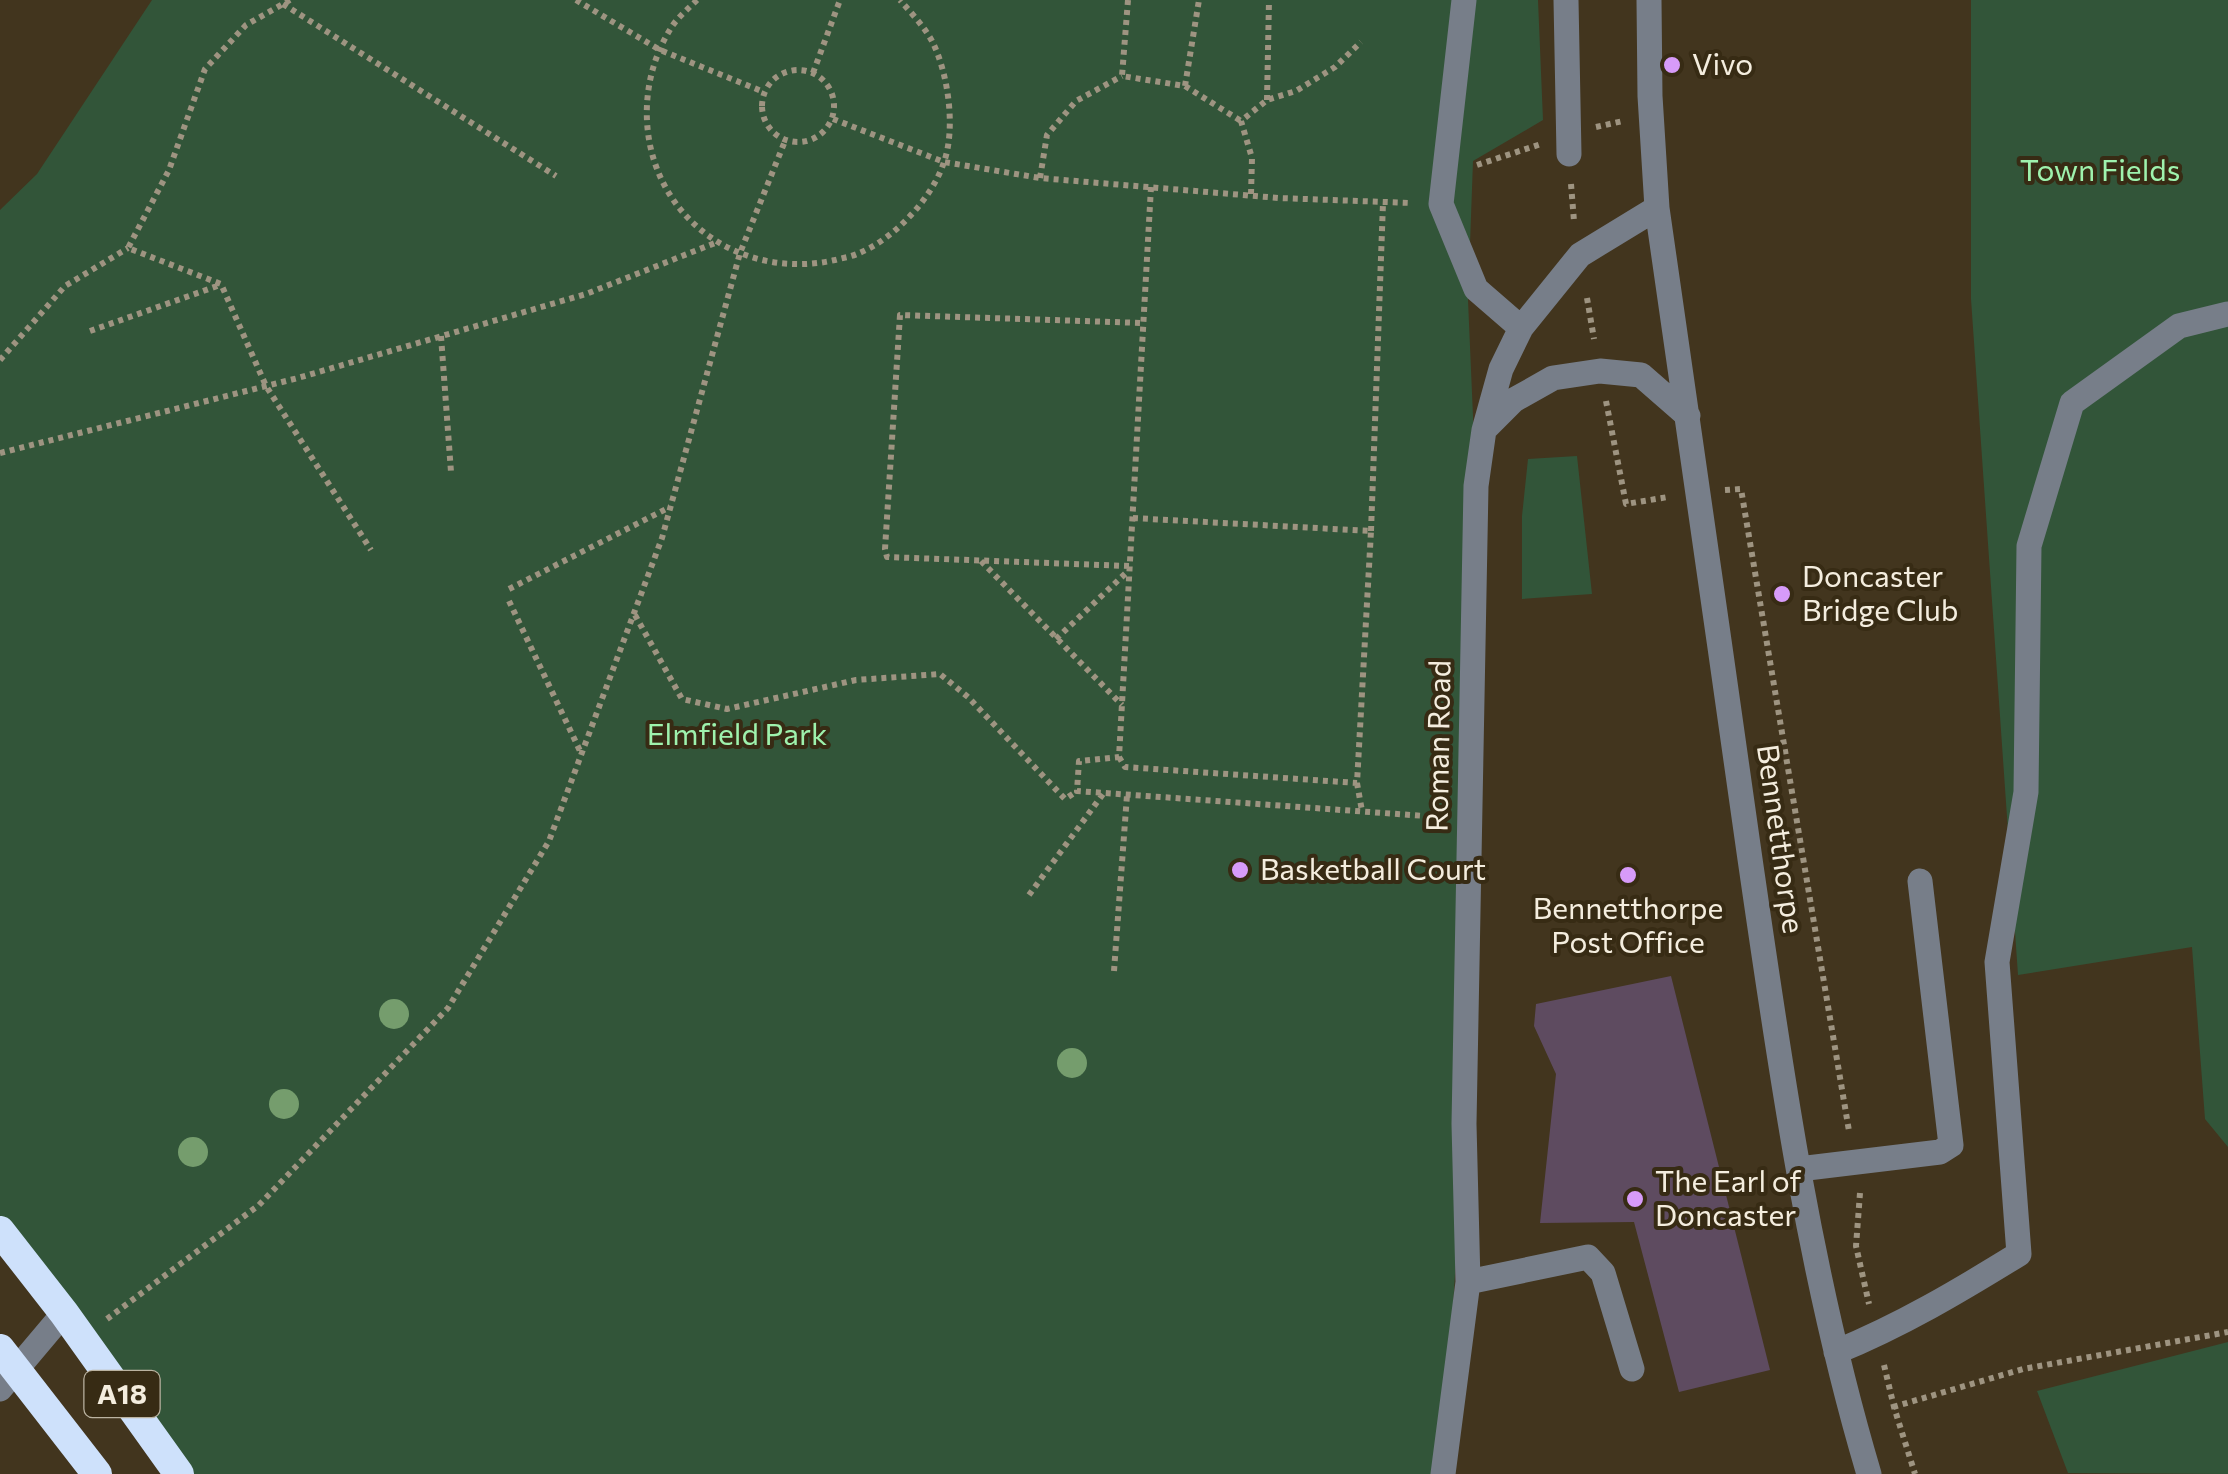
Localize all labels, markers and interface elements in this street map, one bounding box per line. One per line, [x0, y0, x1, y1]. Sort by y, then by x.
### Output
place label: Vivo [1692, 44, 1753, 81]
marker: Vivo [1661, 54, 1683, 76]
park label: Town Fields [2020, 150, 2180, 187]
place label: Doncaster Bridge Club [1802, 556, 1959, 627]
marker: Doncaster Bridge Club [1771, 583, 1793, 605]
street label: Roman Road [1417, 660, 1456, 832]
park label: Elmfield Park [647, 714, 827, 751]
street label: Bennetthorpe [1751, 742, 1814, 936]
place label: Basketball Court [1260, 849, 1486, 886]
marker: Basketball Court [1229, 859, 1251, 881]
marker: Bennetthorpe Post Office [1617, 864, 1639, 886]
place label: Bennetthorpe Post Office [1533, 888, 1723, 959]
place label: The Earl of Doncaster [1655, 1161, 1802, 1232]
marker: The Earl of Doncaster [1624, 1188, 1646, 1210]
road number: A18 [84, 1371, 160, 1417]

